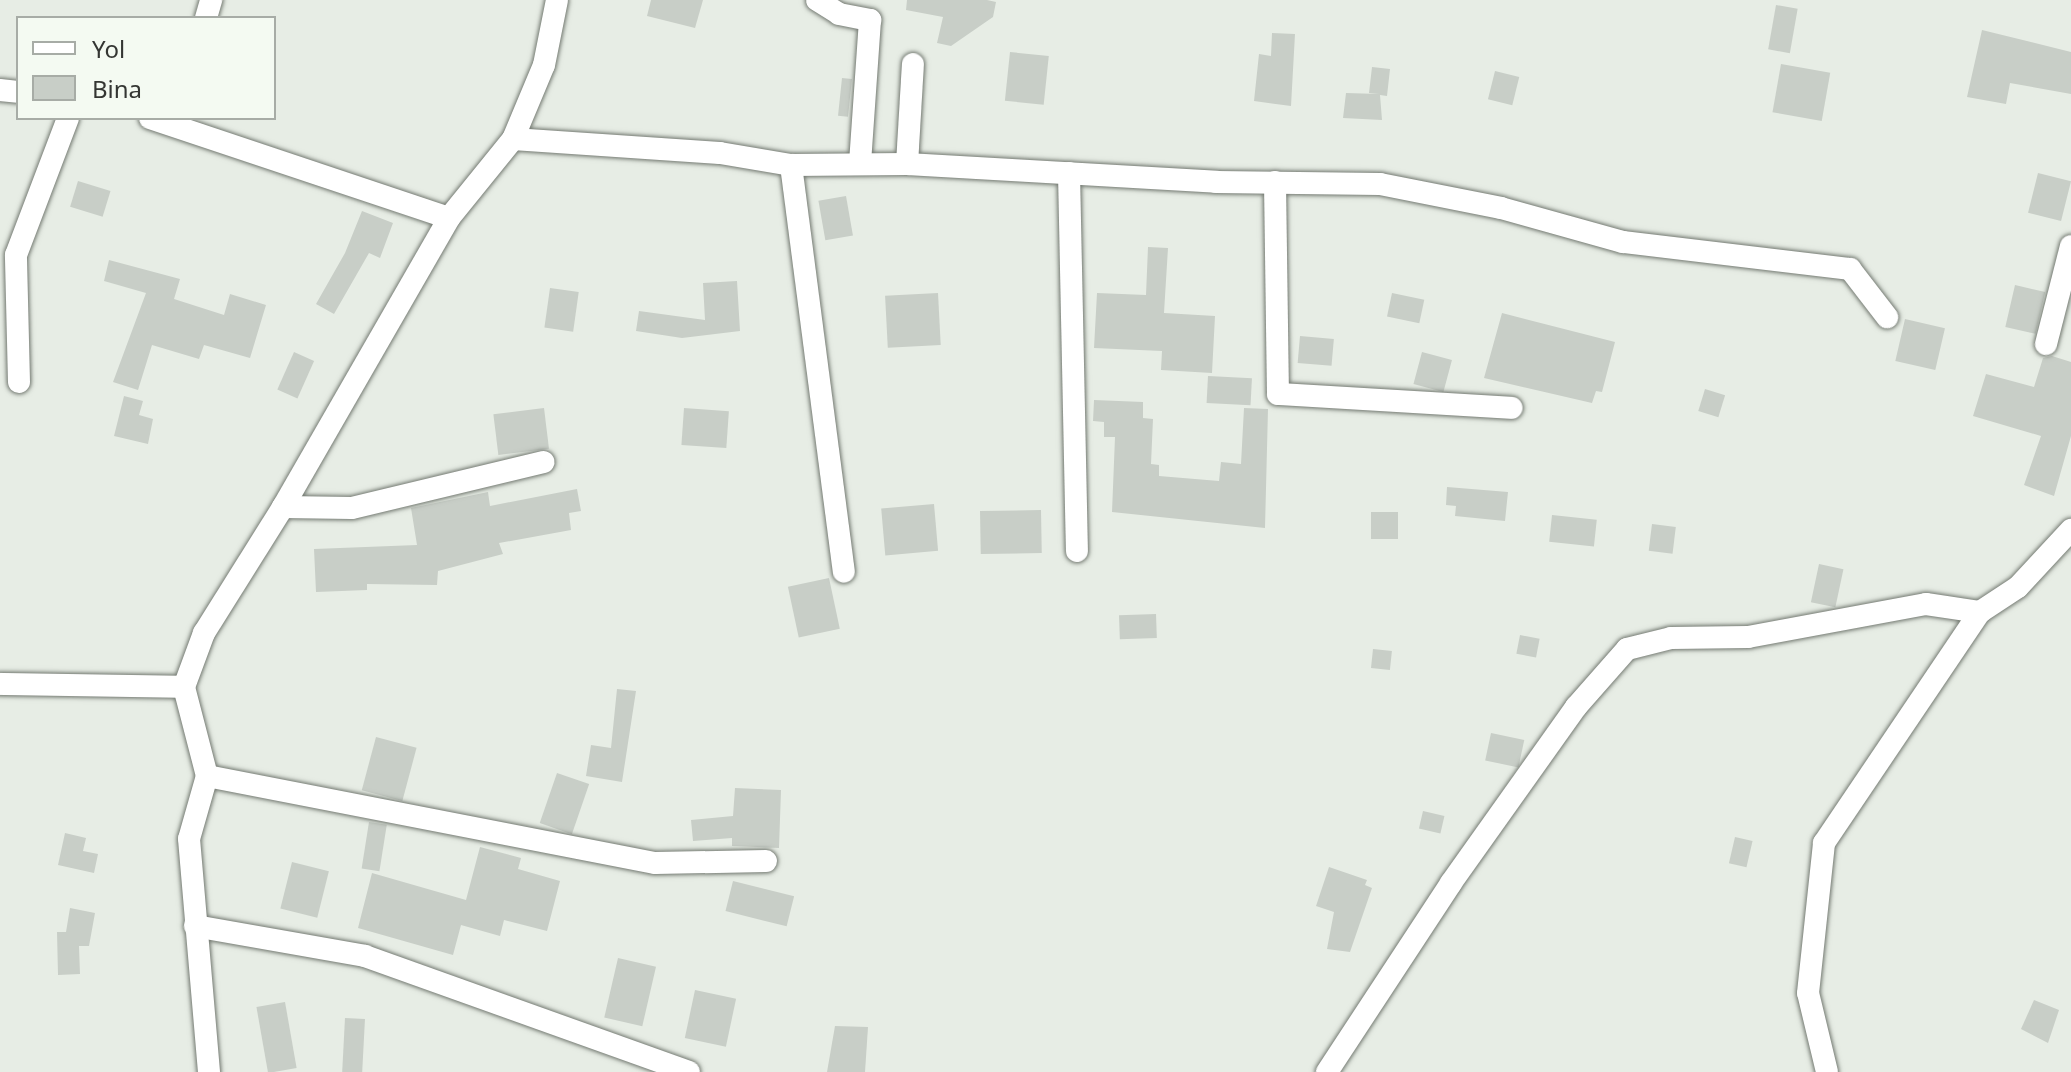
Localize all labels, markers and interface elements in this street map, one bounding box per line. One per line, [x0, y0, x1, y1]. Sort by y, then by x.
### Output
legend [16, 16, 276, 120]
text: Yol [92, 32, 125, 65]
text: Bina [92, 72, 142, 105]

